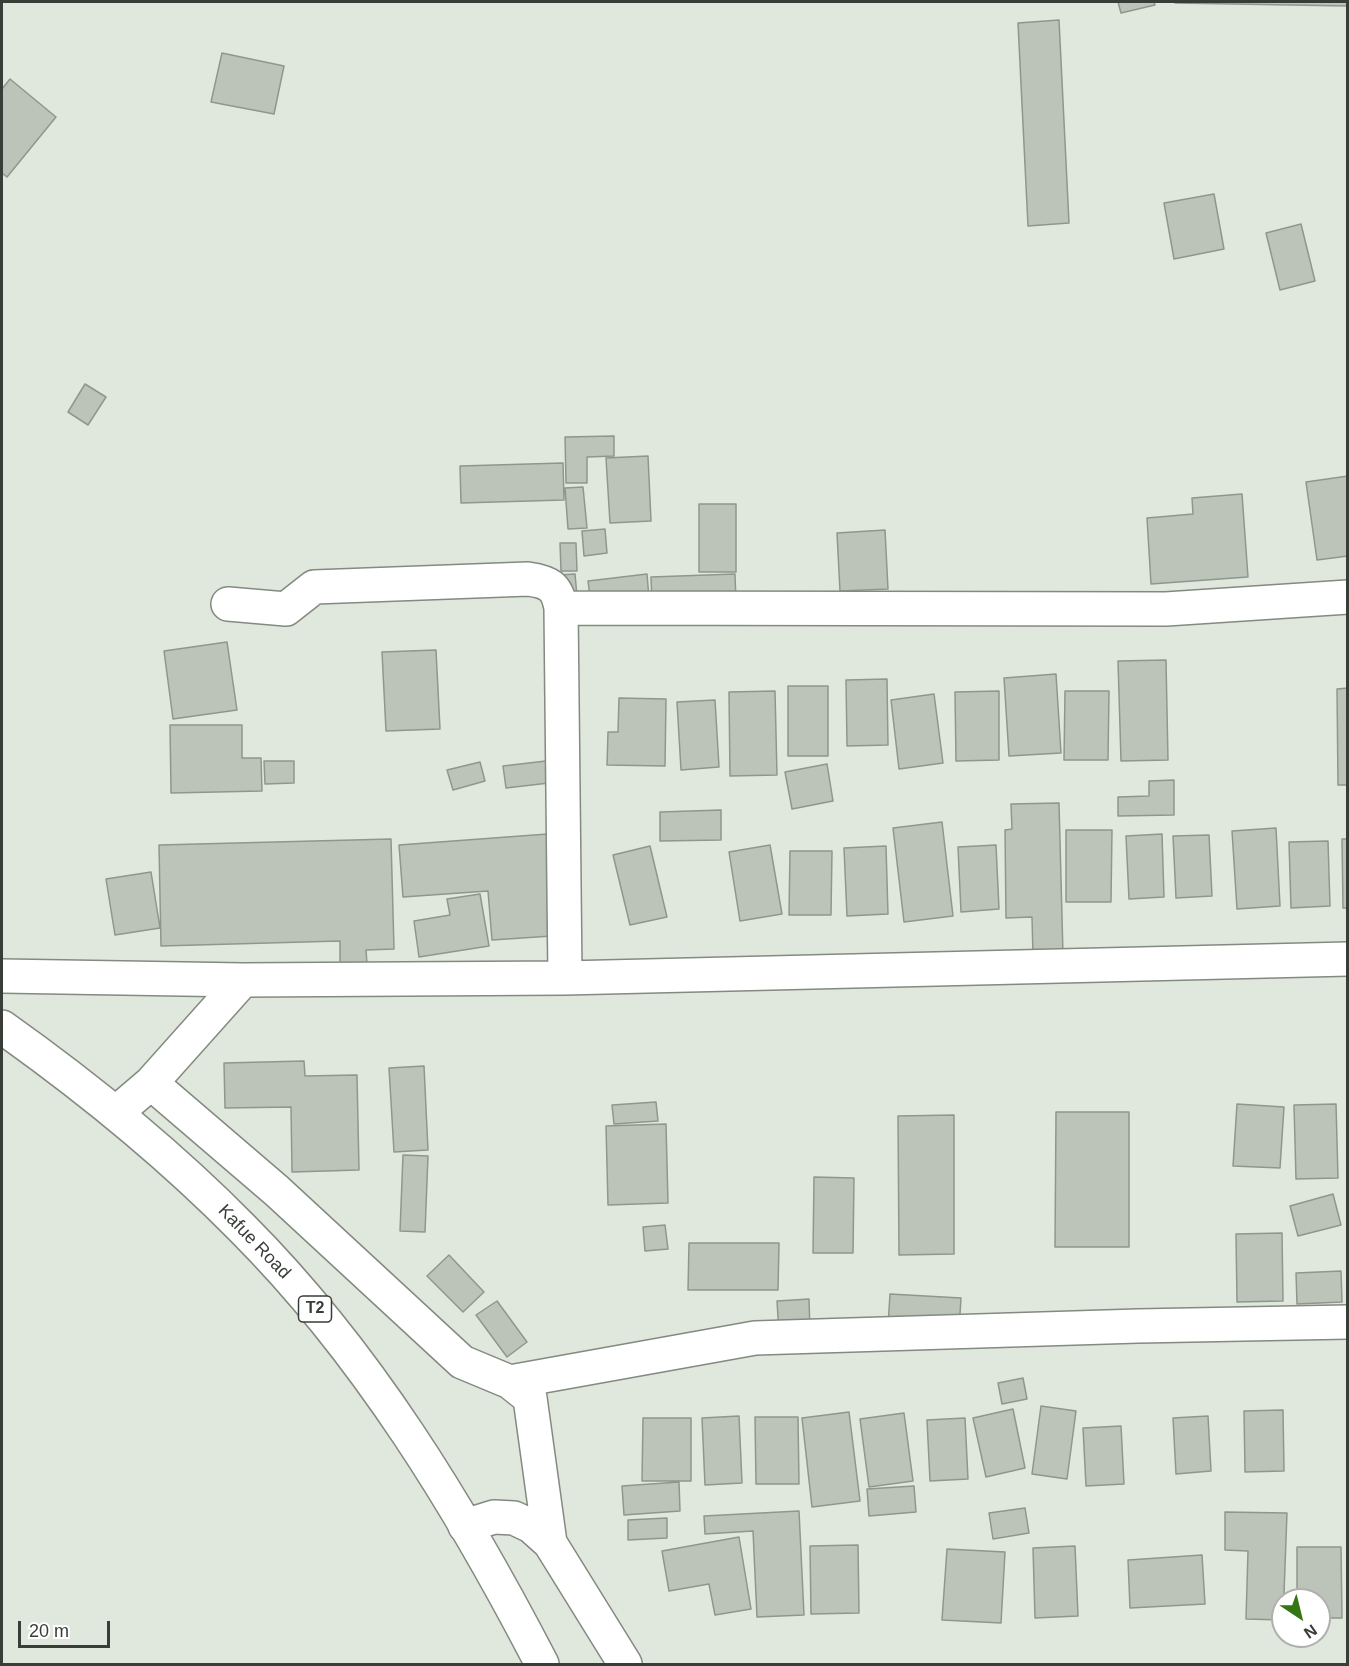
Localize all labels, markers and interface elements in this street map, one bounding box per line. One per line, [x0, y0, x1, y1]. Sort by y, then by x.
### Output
street label: Kafue Road [213, 1200, 295, 1284]
road number: T2 [298, 1296, 332, 1322]
north arrow [1271, 1588, 1331, 1648]
scale bar [21, 1609, 112, 1647]
text: 20 m [29, 1621, 69, 1641]
text: N [1301, 1621, 1320, 1642]

